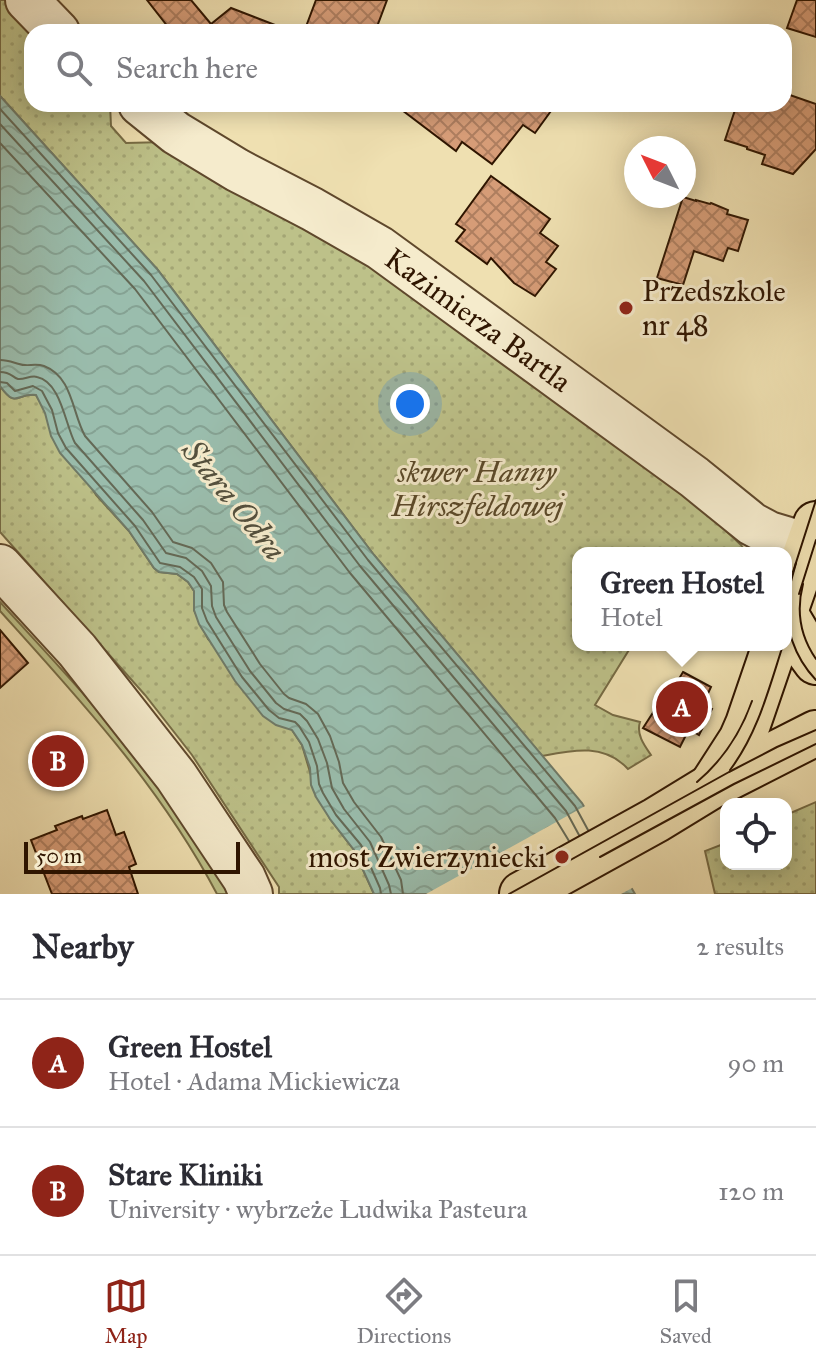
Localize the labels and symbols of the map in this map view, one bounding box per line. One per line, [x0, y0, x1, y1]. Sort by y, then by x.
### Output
north arrow [624, 136, 696, 208]
street label: Kazimierza Bartla [378, 240, 578, 400]
place label: Przedszkole nr 48 [642, 273, 786, 343]
marker: Przedszkole nr 48 [617, 299, 635, 317]
your location [390, 384, 430, 424]
water label: Stara Odra [173, 431, 294, 568]
park label: skwer Hanny Hirszfeldowej [390, 454, 565, 524]
pin: A [656, 677, 708, 737]
pin: B [32, 731, 84, 791]
scale bar [24, 838, 240, 874]
place label: most Zwierzyniecki [308, 839, 546, 875]
marker: most Zwierzyniecki [553, 848, 571, 866]

